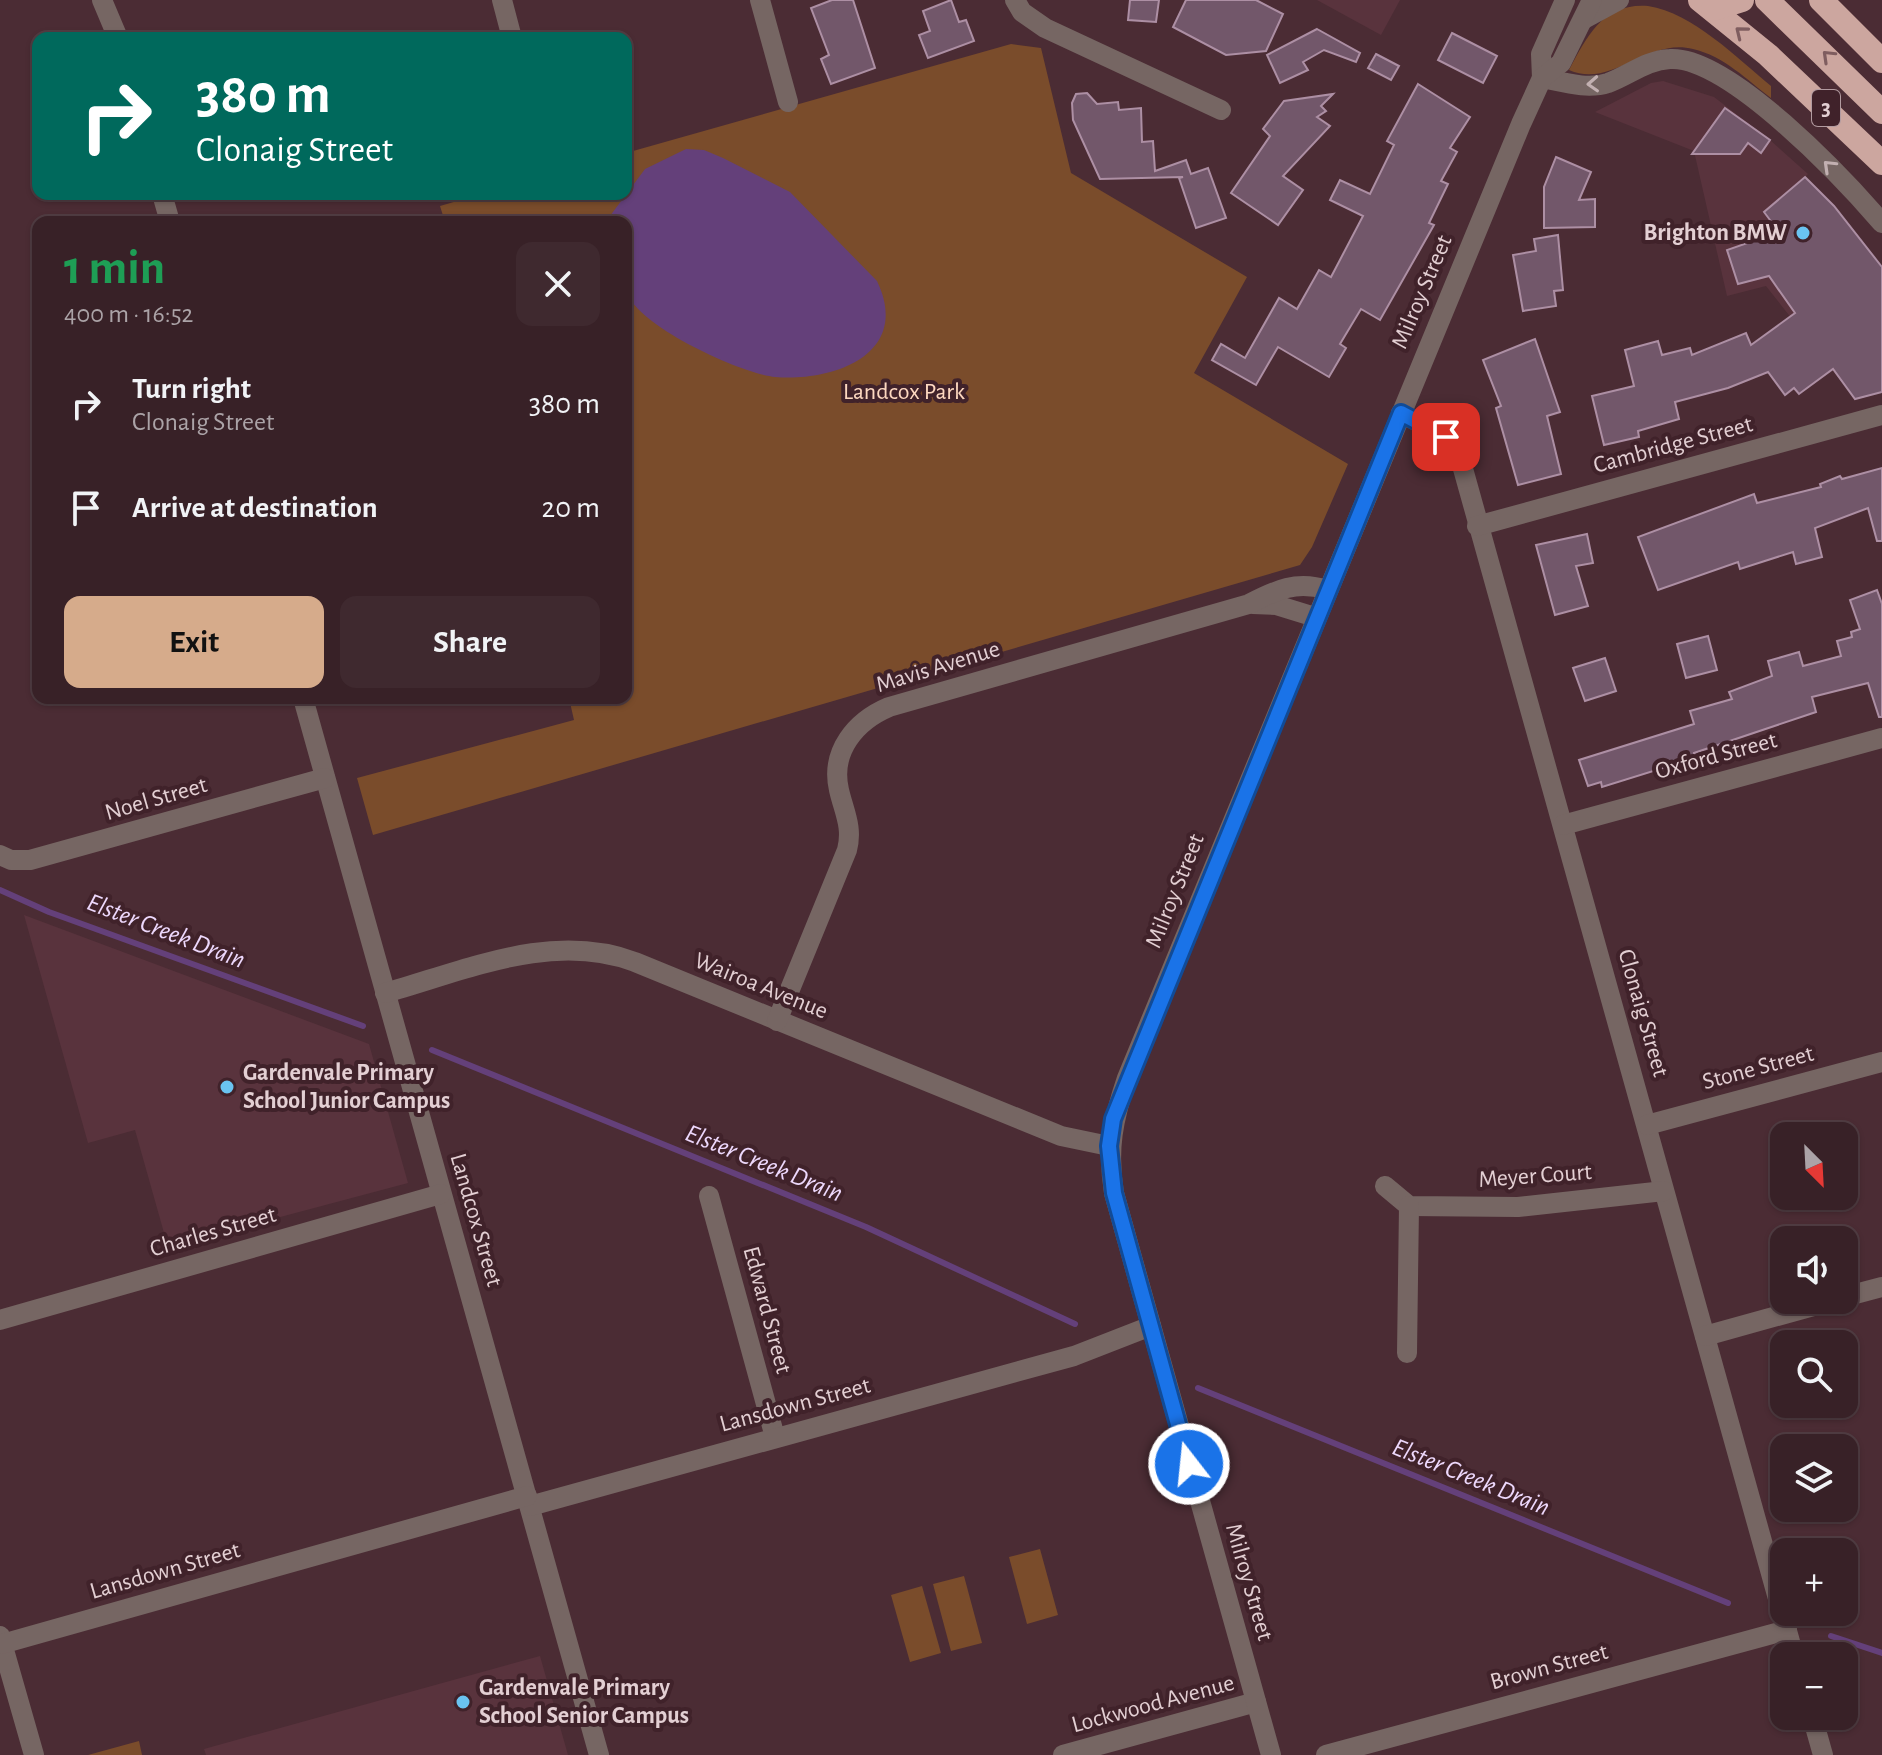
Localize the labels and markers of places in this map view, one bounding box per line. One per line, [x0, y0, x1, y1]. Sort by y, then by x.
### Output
place label: Brighton BMW [1643, 221, 1787, 245]
marker: Brighton BMW [1794, 224, 1812, 242]
pin [1412, 403, 1480, 471]
place label: Gardenvale Primary School Junior Campus [243, 1061, 450, 1113]
marker: Gardenvale Primary School Junior Campus [218, 1078, 236, 1096]
place label: Gardenvale Primary School Senior Campus [479, 1676, 689, 1728]
marker: Gardenvale Primary School Senior Campus [454, 1693, 472, 1711]

